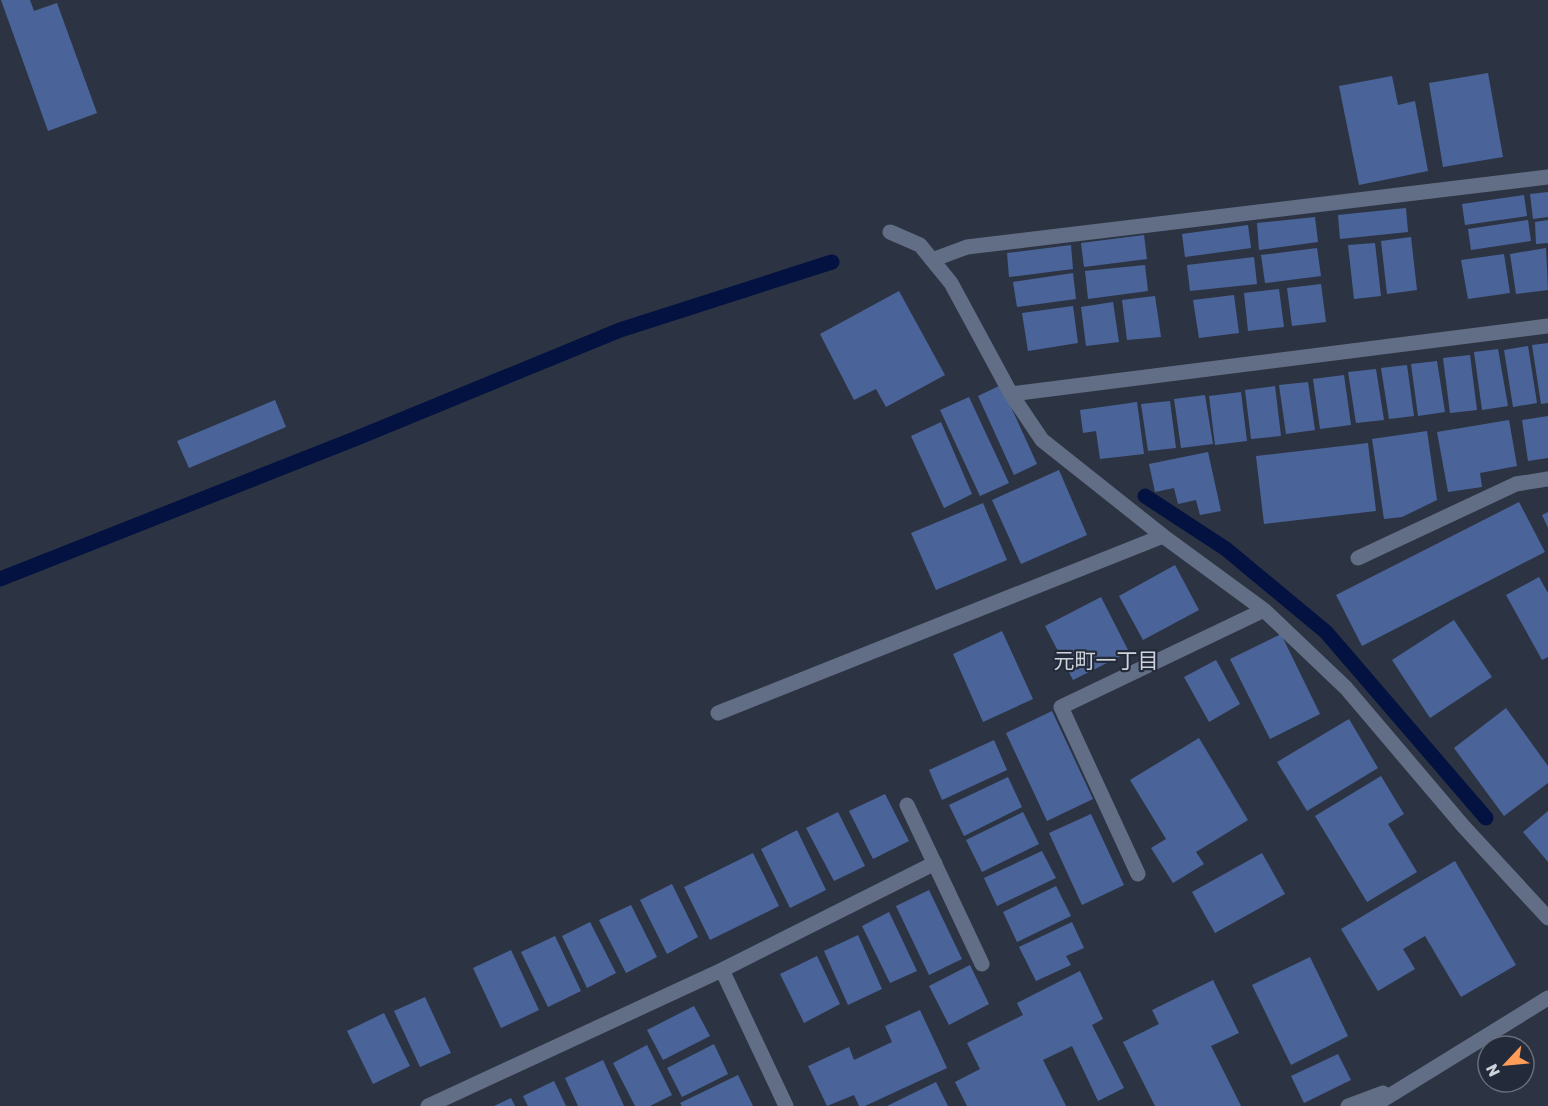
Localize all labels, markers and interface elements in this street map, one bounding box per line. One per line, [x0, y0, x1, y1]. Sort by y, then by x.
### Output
district label: 元町一丁目 [1054, 648, 1159, 673]
north arrow [1476, 1034, 1536, 1094]
text: N [1482, 1061, 1504, 1080]

